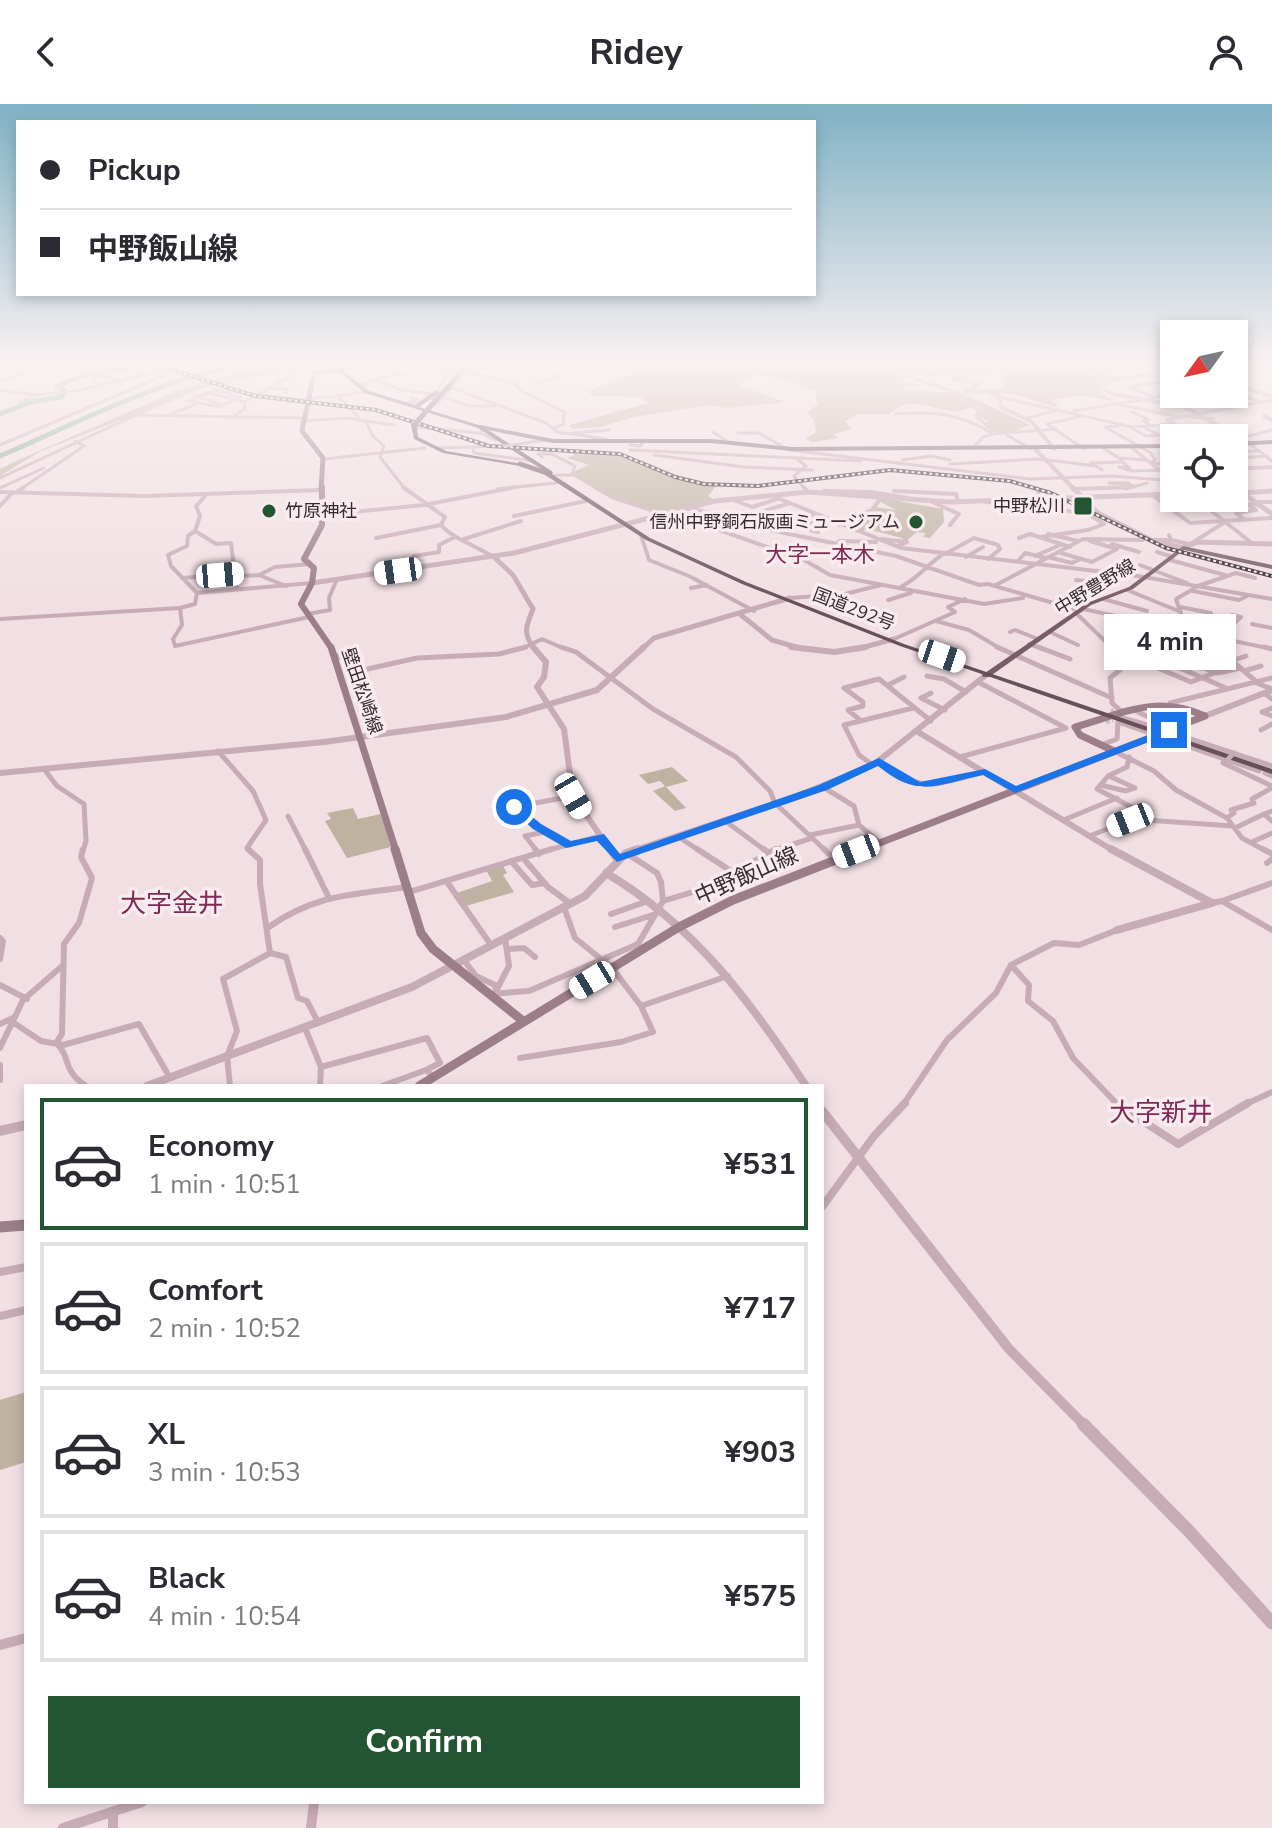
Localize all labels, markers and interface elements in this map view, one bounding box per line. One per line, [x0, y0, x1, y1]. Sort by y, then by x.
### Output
text: Ridey [589, 28, 683, 77]
icon: back [24, 30, 68, 74]
icon: person [1204, 30, 1248, 74]
text: Pickup [88, 150, 181, 191]
text: 中野飯山線 [88, 229, 238, 270]
north arrow [1160, 320, 1248, 408]
map controls [1160, 320, 1248, 512]
button: locate [1160, 424, 1248, 512]
place label: 中野松川 [993, 494, 1065, 518]
marker: 中野松川 [1072, 495, 1094, 517]
place label: 竹原神社 [285, 499, 357, 523]
marker: 竹原神社 [260, 502, 278, 520]
place label: 信州中野銅石版画ミュージアム [650, 510, 900, 534]
marker: 信州中野銅石版画ミュージアム [907, 513, 925, 531]
district label: 大字一本木 [765, 540, 875, 570]
street label: 中野豊野線 [1050, 554, 1140, 620]
car [373, 556, 423, 586]
car [195, 561, 245, 589]
street label: 国道292号 [809, 582, 899, 636]
callout: 4 min [1103, 614, 1235, 670]
text: 4 min [1136, 624, 1204, 659]
car [915, 637, 969, 675]
street label: 壁田松崎線 [336, 645, 388, 737]
route end [1151, 712, 1187, 748]
car [551, 769, 595, 823]
route start [496, 789, 532, 825]
car [1103, 800, 1157, 840]
car [829, 831, 883, 871]
street label: 中野飯山線 [690, 840, 803, 912]
district label: 大字金井 [120, 886, 224, 921]
car [565, 957, 619, 1003]
district label: 大字新井 [1109, 1095, 1213, 1130]
text: Economy [148, 1126, 274, 1167]
icon: car [52, 1128, 124, 1200]
text: ¥531 [724, 1144, 796, 1185]
text: 1 min · 10:51 [148, 1167, 301, 1202]
text: Comfort [148, 1270, 263, 1311]
icon: car [52, 1272, 124, 1344]
text: ¥717 [724, 1288, 796, 1329]
text: 2 min · 10:52 [148, 1311, 301, 1346]
text: XL [148, 1414, 185, 1455]
icon: car [52, 1416, 124, 1488]
text: ¥903 [724, 1432, 796, 1473]
text: 3 min · 10:53 [148, 1455, 301, 1490]
text: Black [148, 1558, 225, 1599]
icon: car [52, 1560, 124, 1632]
text: ¥575 [724, 1576, 796, 1617]
text: 4 min · 10:54 [148, 1599, 301, 1634]
button: Confirm [48, 1696, 800, 1788]

